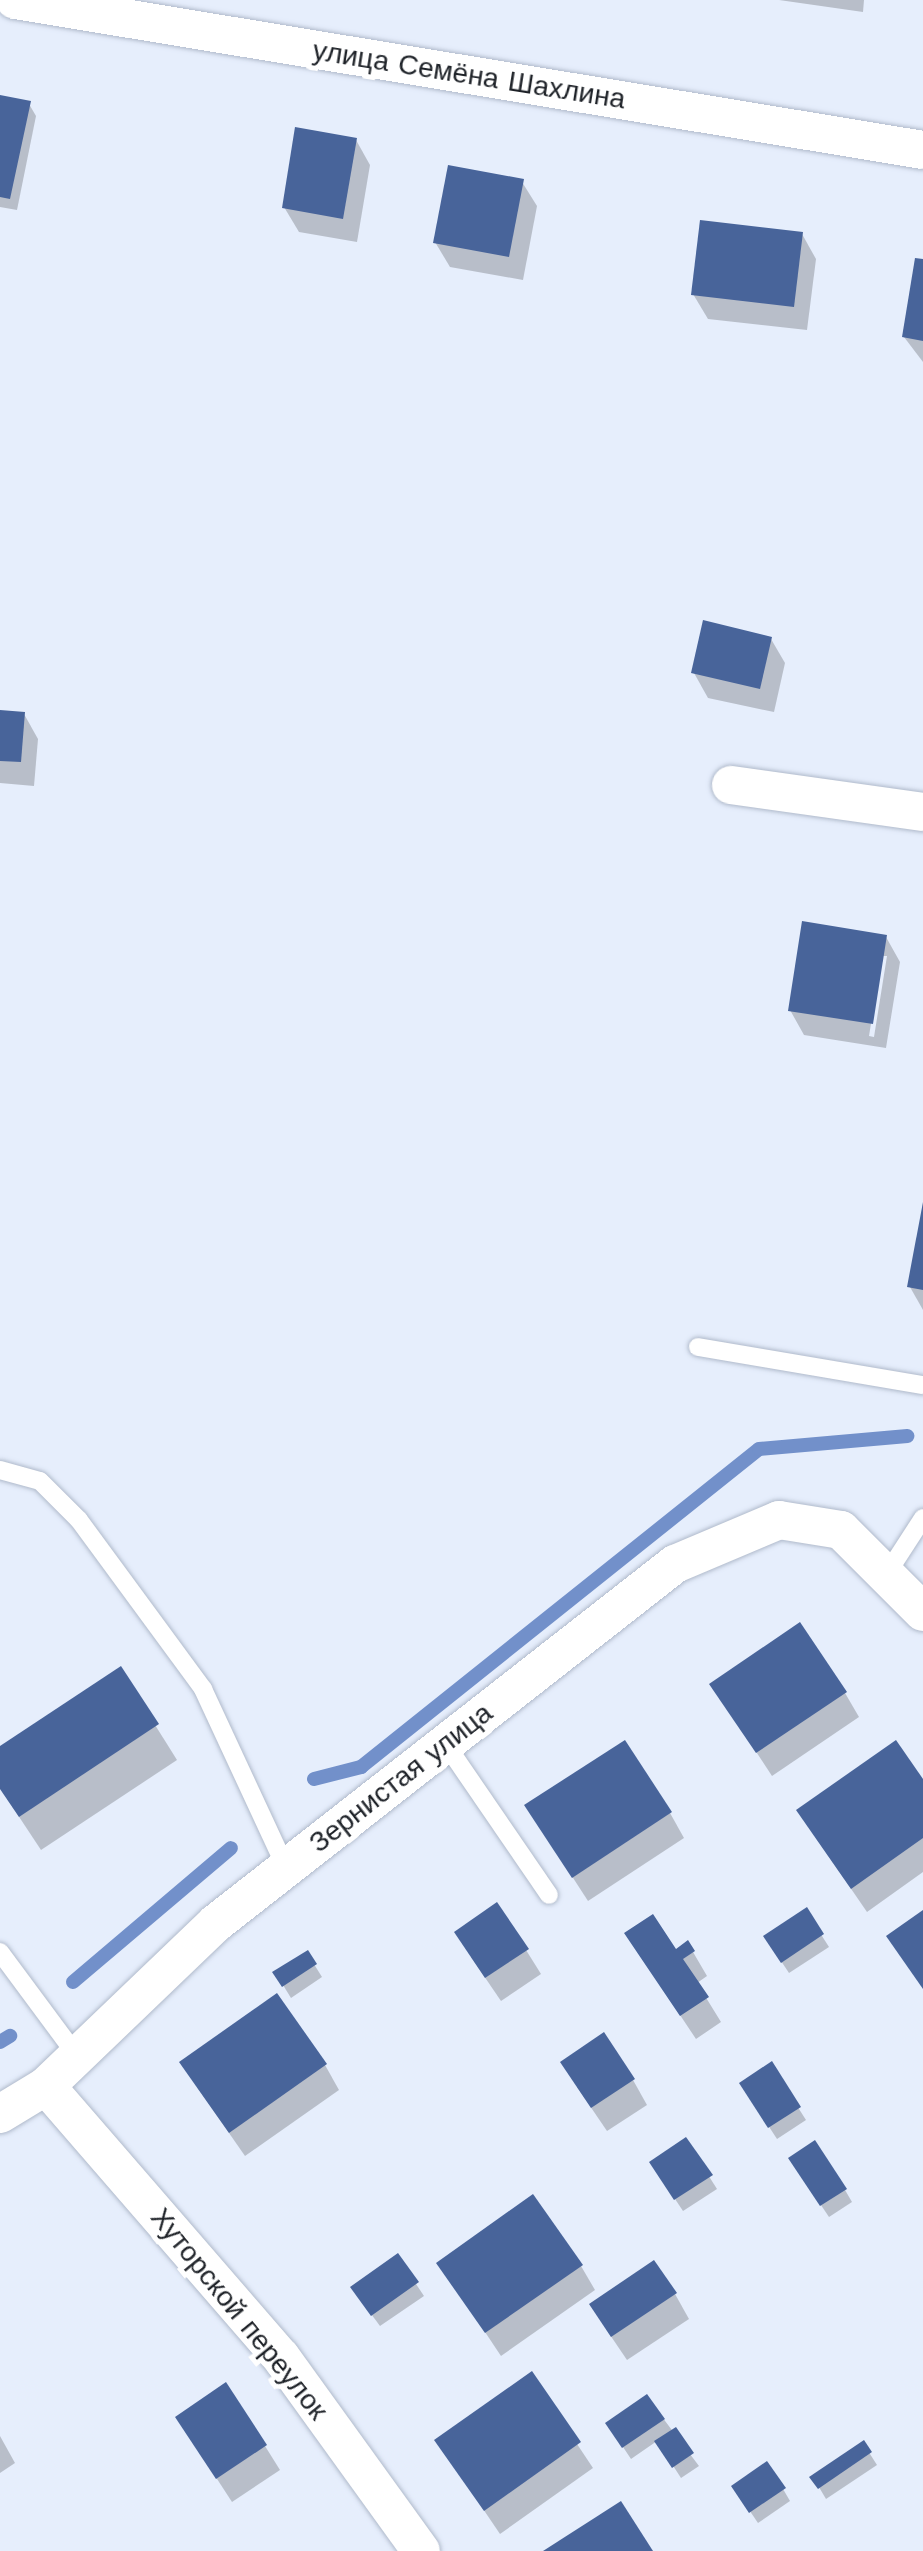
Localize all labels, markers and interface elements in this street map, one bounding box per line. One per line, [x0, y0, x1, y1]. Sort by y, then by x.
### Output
street label: улица Семёна Шахлина [310, 34, 628, 116]
street label: Зернистая улица [303, 1696, 499, 1860]
street label: Хуторской переулок [143, 2201, 335, 2427]

